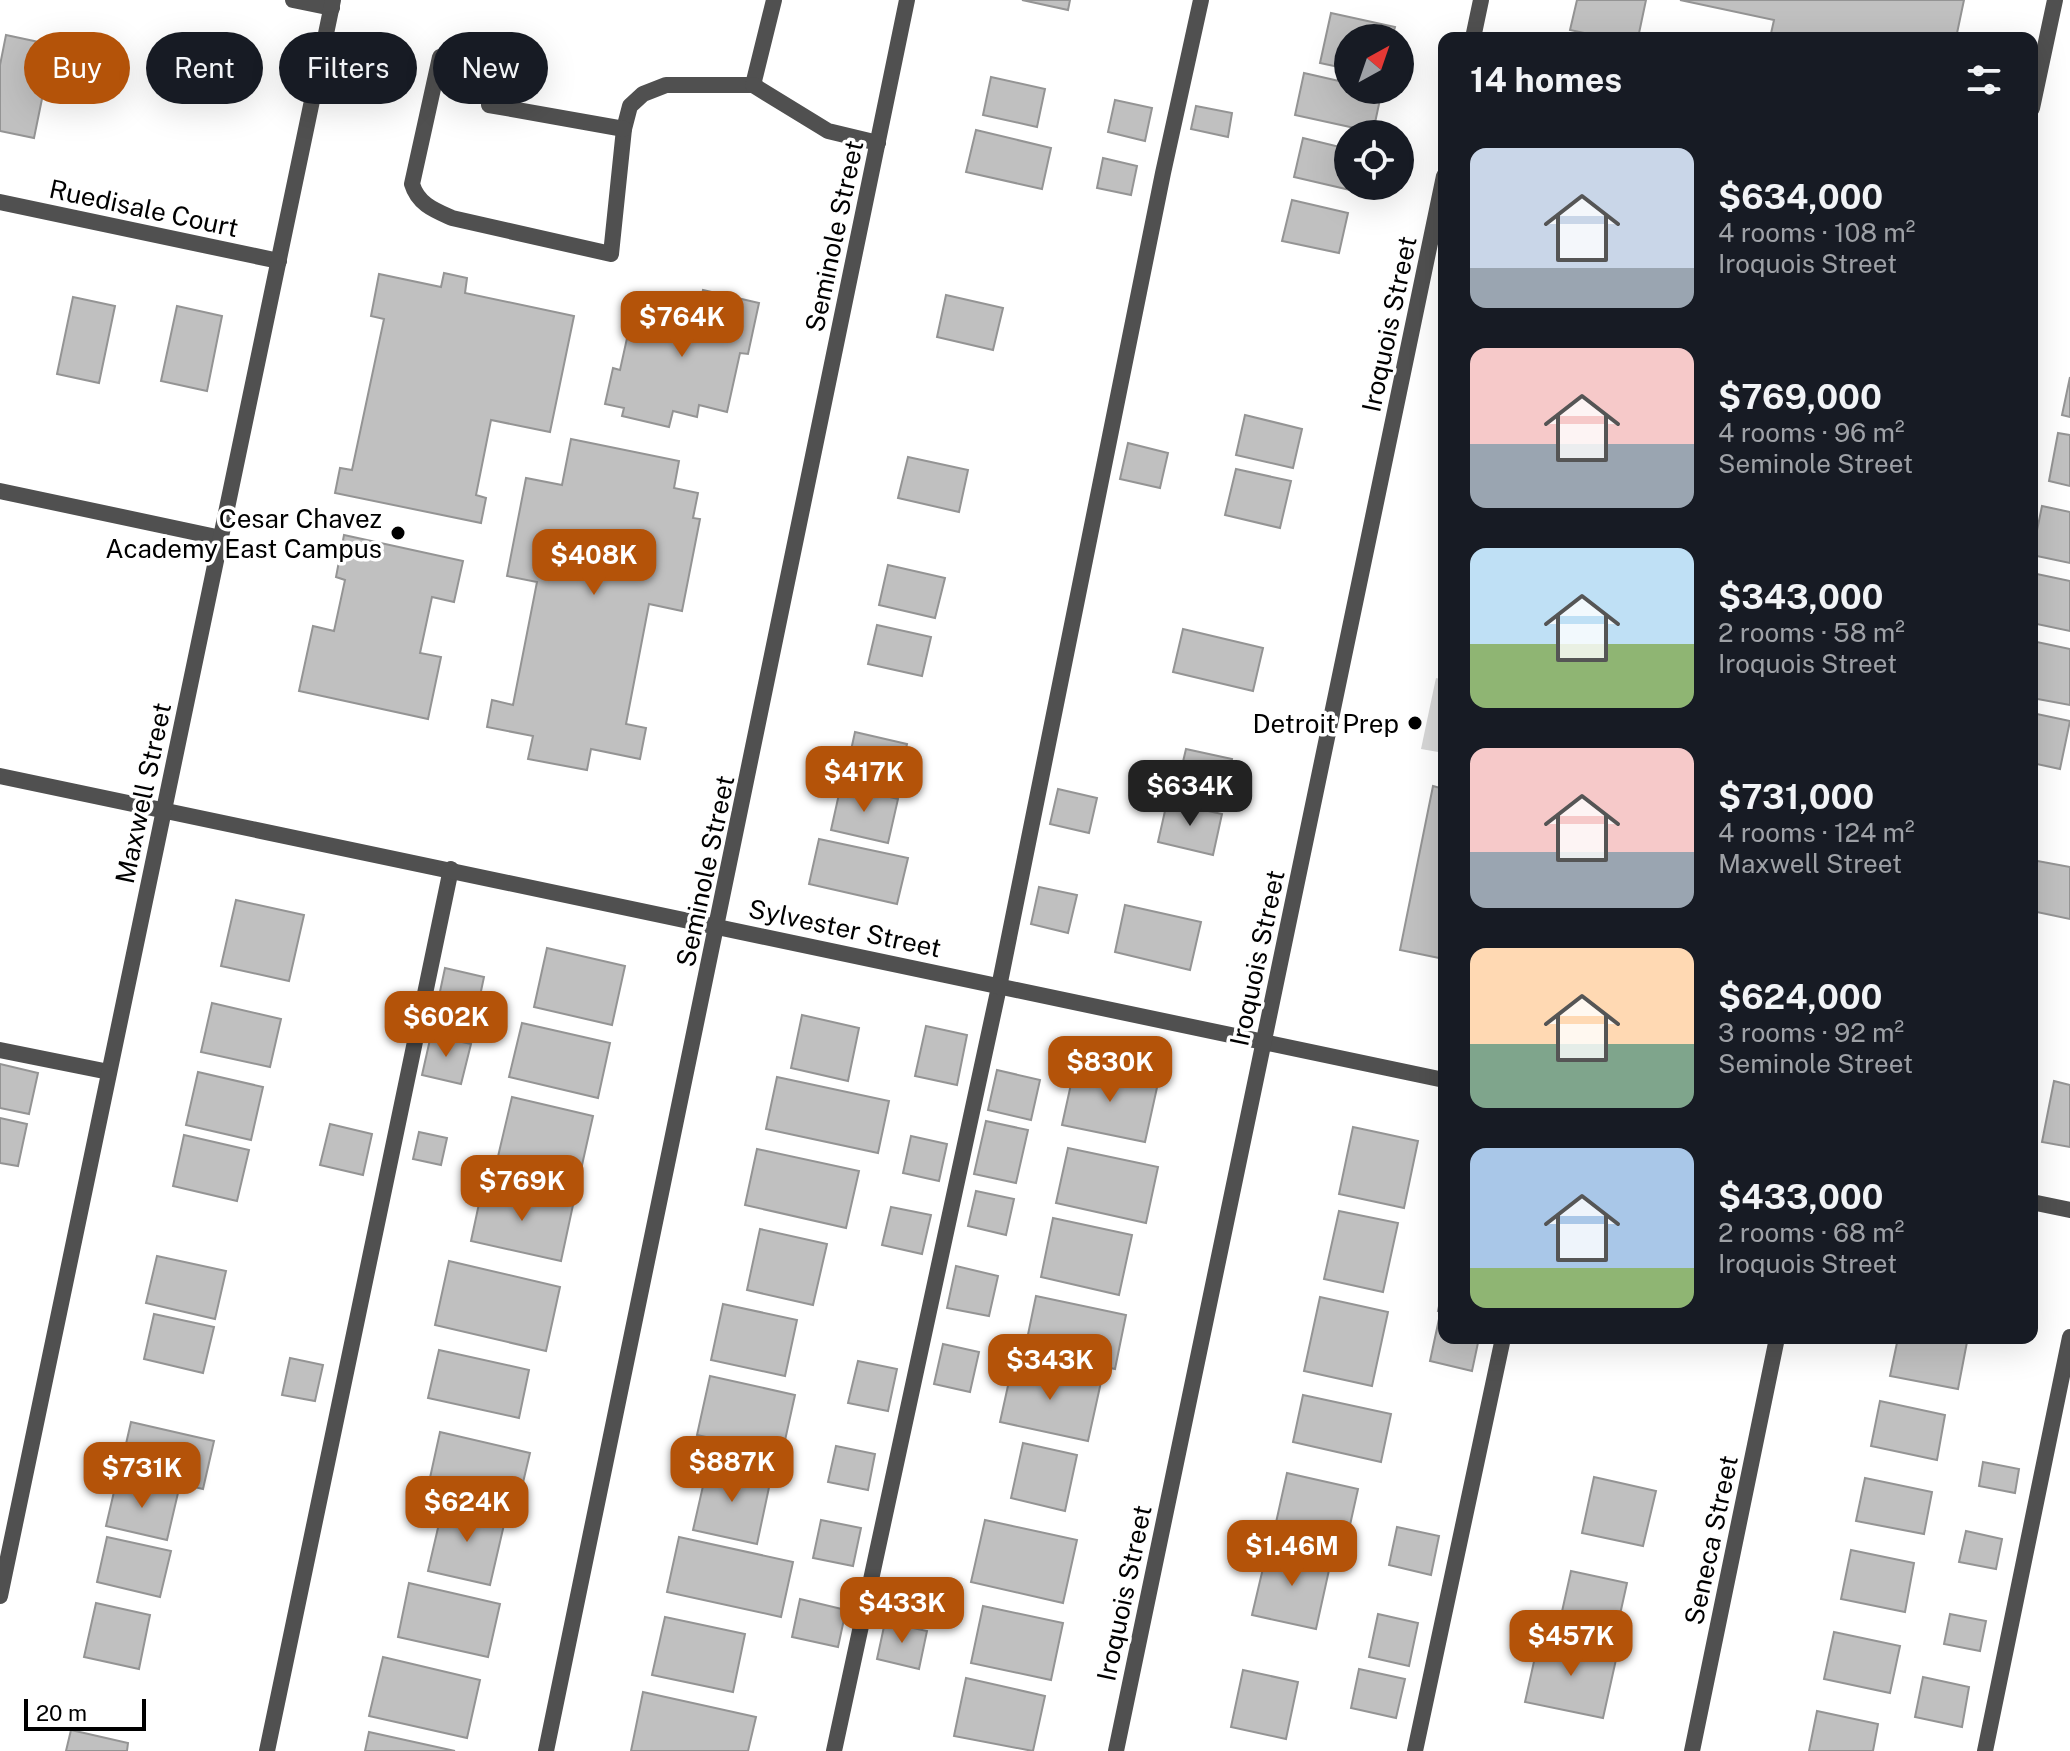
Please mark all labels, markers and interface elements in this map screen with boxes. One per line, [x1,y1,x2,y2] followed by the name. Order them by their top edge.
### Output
[1334,24,1414,104] north arrow
[1334,24,1414,200] map controls
[24,32,130,104] chip: Buy
[146,32,263,104] chip: Rent
[279,32,417,104] chip: Filters
[433,32,548,104] chip: New
[1962,58,2006,102] icon: filters
[1470,60,1622,100] text: 14 homes
[1334,120,1414,200] button: locate
[799,137,869,335] street label: Seminole Street
[47,173,241,243] street label: Ruedisale Court
[1718,177,1883,217] text: $634,000
[1534,180,1630,276] icon: home
[1718,217,1915,248] text: 4 rooms · 108 m²
[1355,233,1423,415] street label: Iroquois Street
[1718,248,1897,279] text: Iroquois Street
[626,291,738,359] pin: $764K
[639,301,725,332] text: $764K
[1718,377,1882,417] text: $769,000
[1534,380,1630,476] icon: home
[1718,417,1904,448] text: 4 rooms · 96 m²
[1718,448,1913,479] text: Seminole Street
[105,503,382,564] place label: Cesar Chavez Academy East Campus
[389,524,407,542] marker: Cesar Chavez Academy East Campus
[538,529,650,597] pin: $408K
[550,539,638,570] text: $408K
[1718,577,1884,617] text: $343,000
[1534,580,1630,676] icon: home
[1718,617,1905,648] text: 2 rooms · 58 m²
[1718,648,1897,679] text: Iroquois Street
[109,700,177,886] street label: Maxwell Street
[1252,708,1399,739] place label: Detroit Prep
[1406,714,1424,732] marker: Detroit Prep
[808,746,920,814] pin: $417K
[824,756,904,787] text: $417K
[1134,760,1246,828] pin: $634K
[1146,770,1234,801] text: $634K
[670,772,740,970] street label: Seminole Street
[1718,777,1874,817] text: $731,000
[1534,780,1630,876] icon: home
[1718,817,1915,848] text: 4 rooms · 124 m²
[1718,848,1902,879] text: Maxwell Street
[1223,867,1291,1049] street label: Iroquois Street
[746,892,944,964] street label: Sylvester Street
[1718,977,1882,1017] text: $624,000
[1534,980,1630,1076] icon: home
[390,991,502,1059] pin: $602K
[403,1001,489,1032] text: $602K
[1718,1017,1904,1048] text: 3 rooms · 92 m²
[1054,1036,1166,1104] pin: $830K
[1066,1046,1154,1077] text: $830K
[1718,1048,1913,1079] text: Seminole Street
[466,1155,578,1223] pin: $769K
[479,1165,565,1196] text: $769K
[1718,1177,1884,1217] text: $433,000
[1534,1180,1630,1276] icon: home
[1718,1217,1904,1248] text: 2 rooms · 68 m²
[1718,1248,1897,1279] text: Iroquois Street
[994,1334,1106,1402] pin: $343K
[1006,1344,1094,1375] text: $343K
[676,1436,788,1504] pin: $887K
[86,1442,198,1510] pin: $731K
[689,1446,776,1477] text: $887K
[102,1452,182,1483] text: $731K
[1678,1452,1744,1628] street label: Seneca Street
[411,1476,523,1544] pin: $624K
[423,1486,511,1517] text: $624K
[1090,1502,1158,1684] street label: Iroquois Street
[1227,1520,1357,1588] pin: $1.46M
[1245,1530,1339,1561] text: $1.46M
[846,1577,958,1645] pin: $433K
[858,1587,946,1618] text: $433K
[1515,1610,1627,1678] pin: $457K
[1528,1620,1614,1651] text: $457K
[24,1695,146,1731] scale bar
[36,1700,87,1726] text: 20 m

